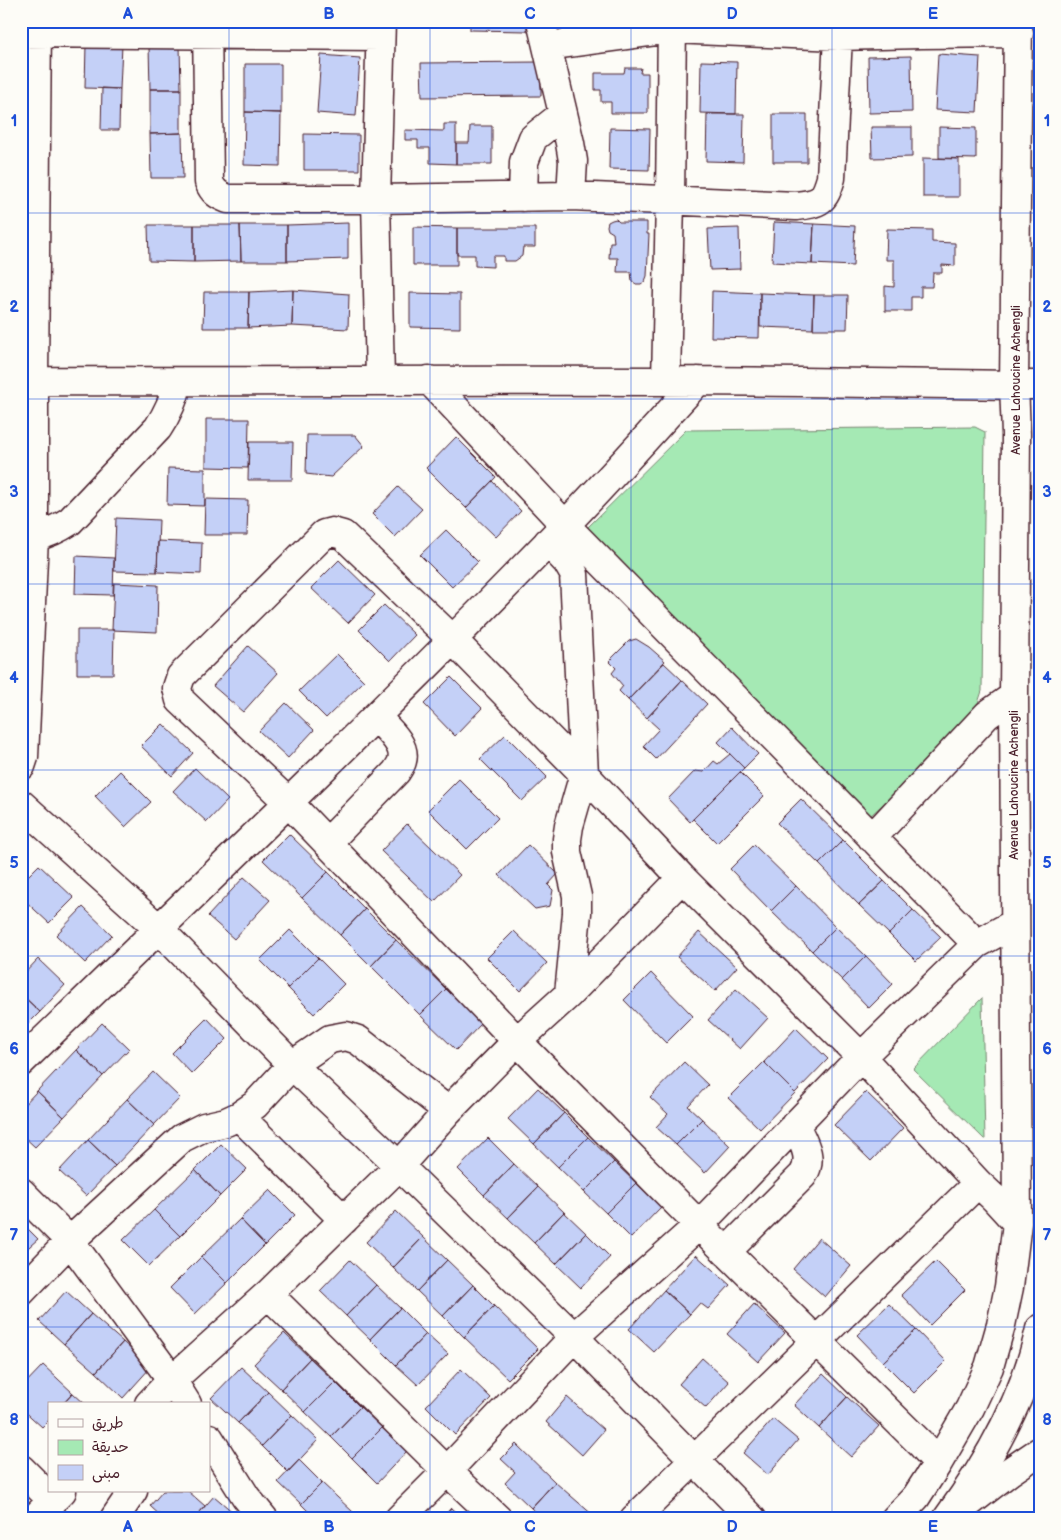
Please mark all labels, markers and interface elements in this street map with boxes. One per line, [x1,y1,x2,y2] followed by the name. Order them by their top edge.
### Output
[122,5,133,24] text: A
[323,5,335,24] text: B
[524,5,536,24] text: C
[726,5,738,24] text: D
[928,5,938,24] text: E
[11,112,17,131] text: 1
[1044,112,1050,131] text: 1
[9,298,19,317] text: 2
[1042,298,1052,317] text: 2
[1009,305,1024,455] street label: Avenue Lahoucine Achengli
[9,483,19,502] text: 3
[1042,483,1052,502] text: 3
[9,669,19,688] text: 4
[1042,669,1052,688] text: 4
[1007,710,1022,860] street label: Avenue Lahoucine Achengli
[9,854,19,873] text: 5
[1042,854,1052,873] text: 5
[9,1040,19,1059] text: 6
[1042,1040,1052,1059] text: 6
[10,1226,19,1245] text: 7
[1043,1226,1052,1245] text: 7
[48,1402,210,1492] legend
[9,1411,19,1430] text: 8
[1042,1411,1052,1430] text: 8
[92,1414,124,1433] text: طريق
[92,1438,129,1457] text: حديقة
[92,1464,120,1483] text: مبنى
[122,1518,133,1537] text: A
[323,1518,335,1537] text: B
[524,1518,536,1537] text: C
[726,1518,738,1537] text: D
[928,1518,938,1537] text: E

